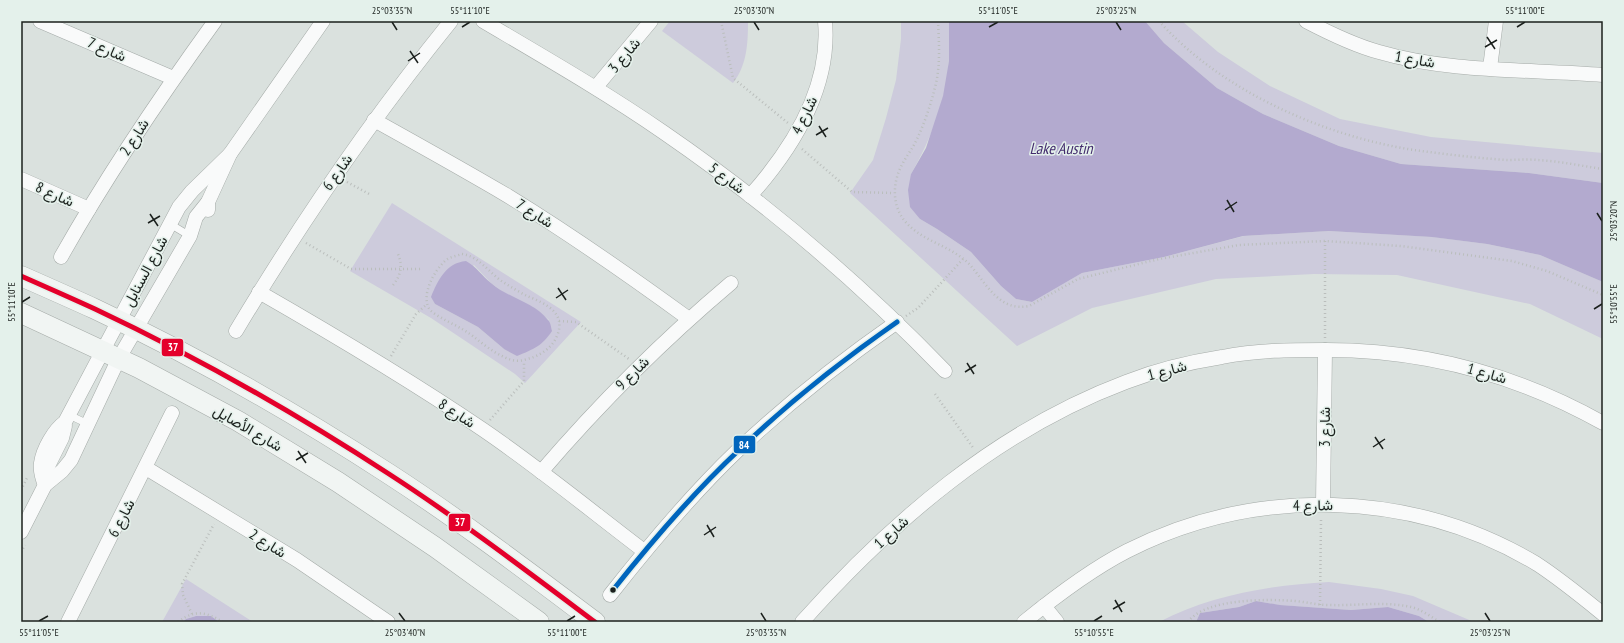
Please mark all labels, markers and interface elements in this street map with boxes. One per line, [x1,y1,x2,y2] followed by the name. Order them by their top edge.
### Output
[372,4,412,17] text: 25°03'35"N
[450,4,490,17] text: 55°11'10"E
[734,4,774,17] text: 25°03'30"N
[978,4,1018,17] text: 55°11'05"E
[1096,4,1136,17] text: 25°03'25"N
[1505,4,1545,17] text: 55°11'00"E
[84,32,129,67] street label: شارع 7
[604,33,646,78] street label: شارع 3
[1393,46,1437,74] street label: شارع 1
[787,93,823,138] street label: شارع 4
[115,115,155,160] street label: شارع 2
[1029,138,1094,158] water label: Lake Austin
[318,150,358,195] street label: شارع 6
[704,158,749,199] street label: شارع 5
[32,177,77,213] street label: شارع 8
[512,194,557,233] street label: شارع 7
[1607,201,1620,241] text: 25°03'20"N
[118,232,173,311] street label: شارع السنابل
[5,282,18,322] text: 55°11'10"E
[1607,284,1620,324] text: 55°10'55"E
[161,338,184,357] line badge: 37
[168,340,178,354] text: 37
[611,352,654,395] street label: شارع 9
[1145,356,1190,386] street label: شارع 1
[1465,358,1509,390] street label: شارع 1
[434,394,479,434] street label: شارع 8
[209,401,286,457] street label: شارع الأصايل
[1315,407,1336,447] street label: شارع 3
[733,435,756,454] line badge: 84
[739,438,750,452] text: 84
[1293,495,1333,517] street label: شارع 4
[103,496,140,541] street label: شارع 6
[870,511,914,554] street label: شارع 1
[448,513,471,532] line badge: 37
[455,515,465,529] text: 37
[245,524,290,563] street label: شارع 2
[608,585,618,595] unlabelled marker
[19,626,59,639] text: 55°11'05"E
[385,626,425,639] text: 25°03'40"N
[547,626,587,639] text: 55°11'00"E
[746,626,786,639] text: 25°03'35"N
[1074,626,1114,639] text: 55°10'55"E
[1470,626,1510,639] text: 25°03'25"N

